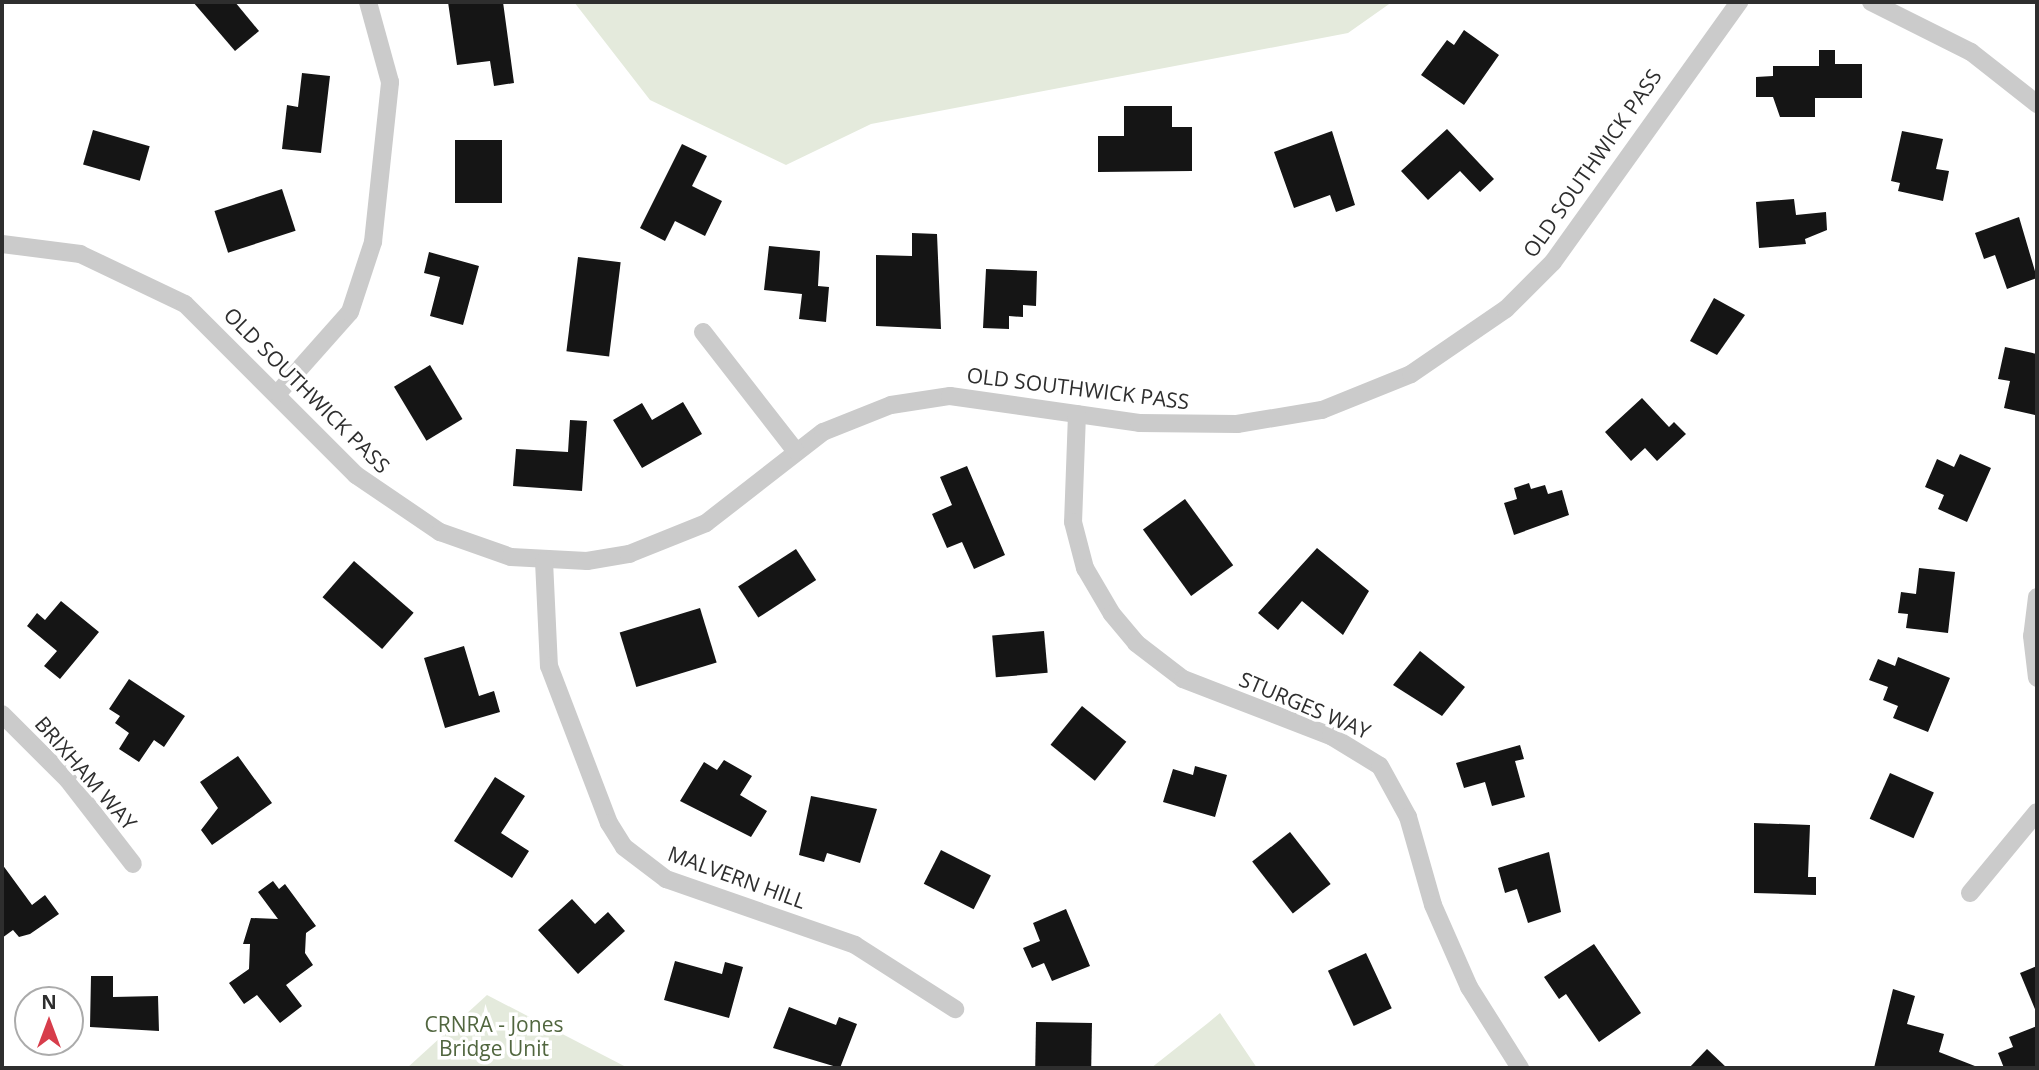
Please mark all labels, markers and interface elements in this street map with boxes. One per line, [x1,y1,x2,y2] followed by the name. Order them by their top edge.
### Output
[1517,64,1667,262] street label: OLD SOUTHWICK PASS
[219,302,395,478] street label: OLD SOUTHWICK PASS
[965,362,1191,414] street label: OLD SOUTHWICK PASS
[1236,666,1374,744] street label: STURGES WAY
[30,711,142,835] street label: BRIXHAM WAY
[665,840,809,914] street label: MALVERN HILL
[14,986,84,1056] north arrow
[41,989,57,1015] text: N
[425,1011,563,1061] park label: CRNRA - Jones Bridge Unit

